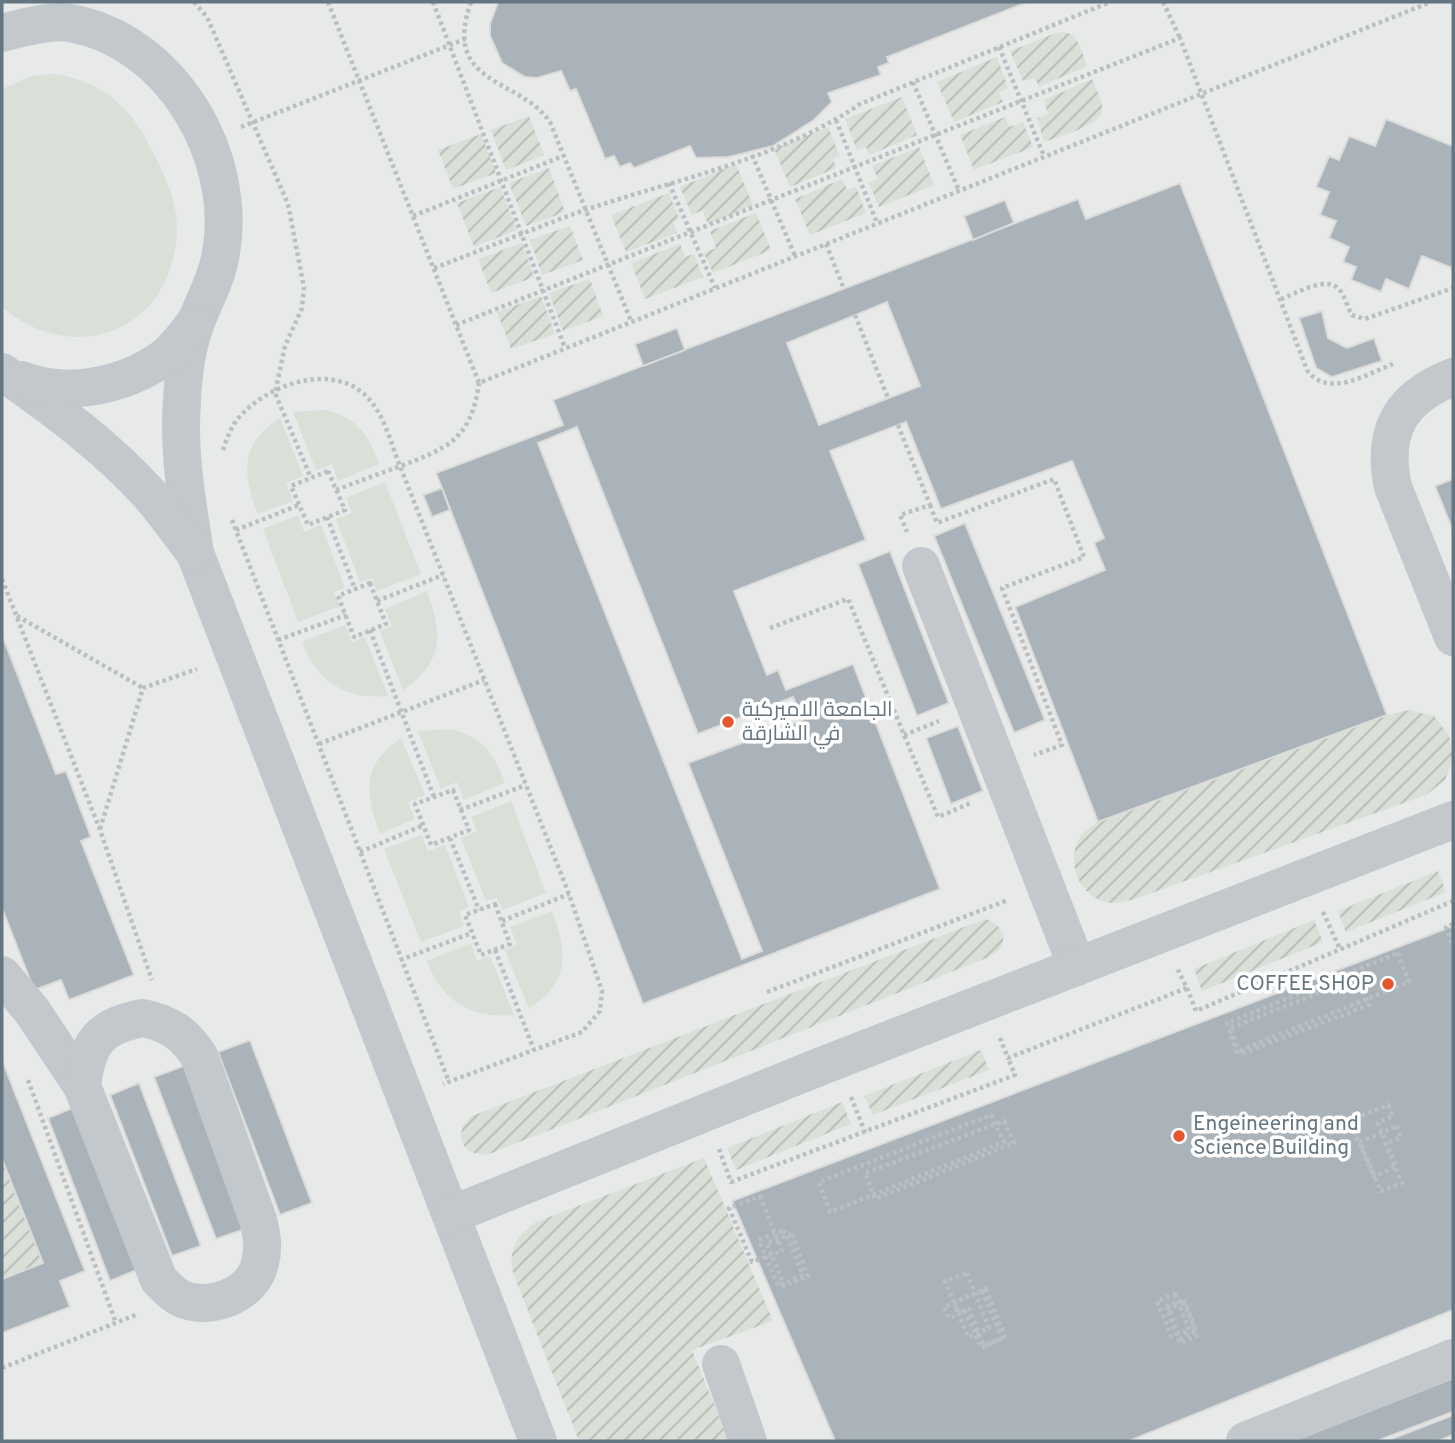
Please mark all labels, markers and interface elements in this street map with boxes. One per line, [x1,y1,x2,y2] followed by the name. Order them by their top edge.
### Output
[742,697,893,749] place label: الجامعة الاميركية في الشارقة
[720,714,736,730] marker: الجامعة الاميركية في الشارقة
[1236,971,1374,998] place label: COFFEE SHOP
[1380,976,1396,992] marker: COFFEE SHOP
[1193,1111,1359,1162] place label: Engeineering and Science Building
[1171,1128,1187,1144] marker: Engeineering and Science Building

